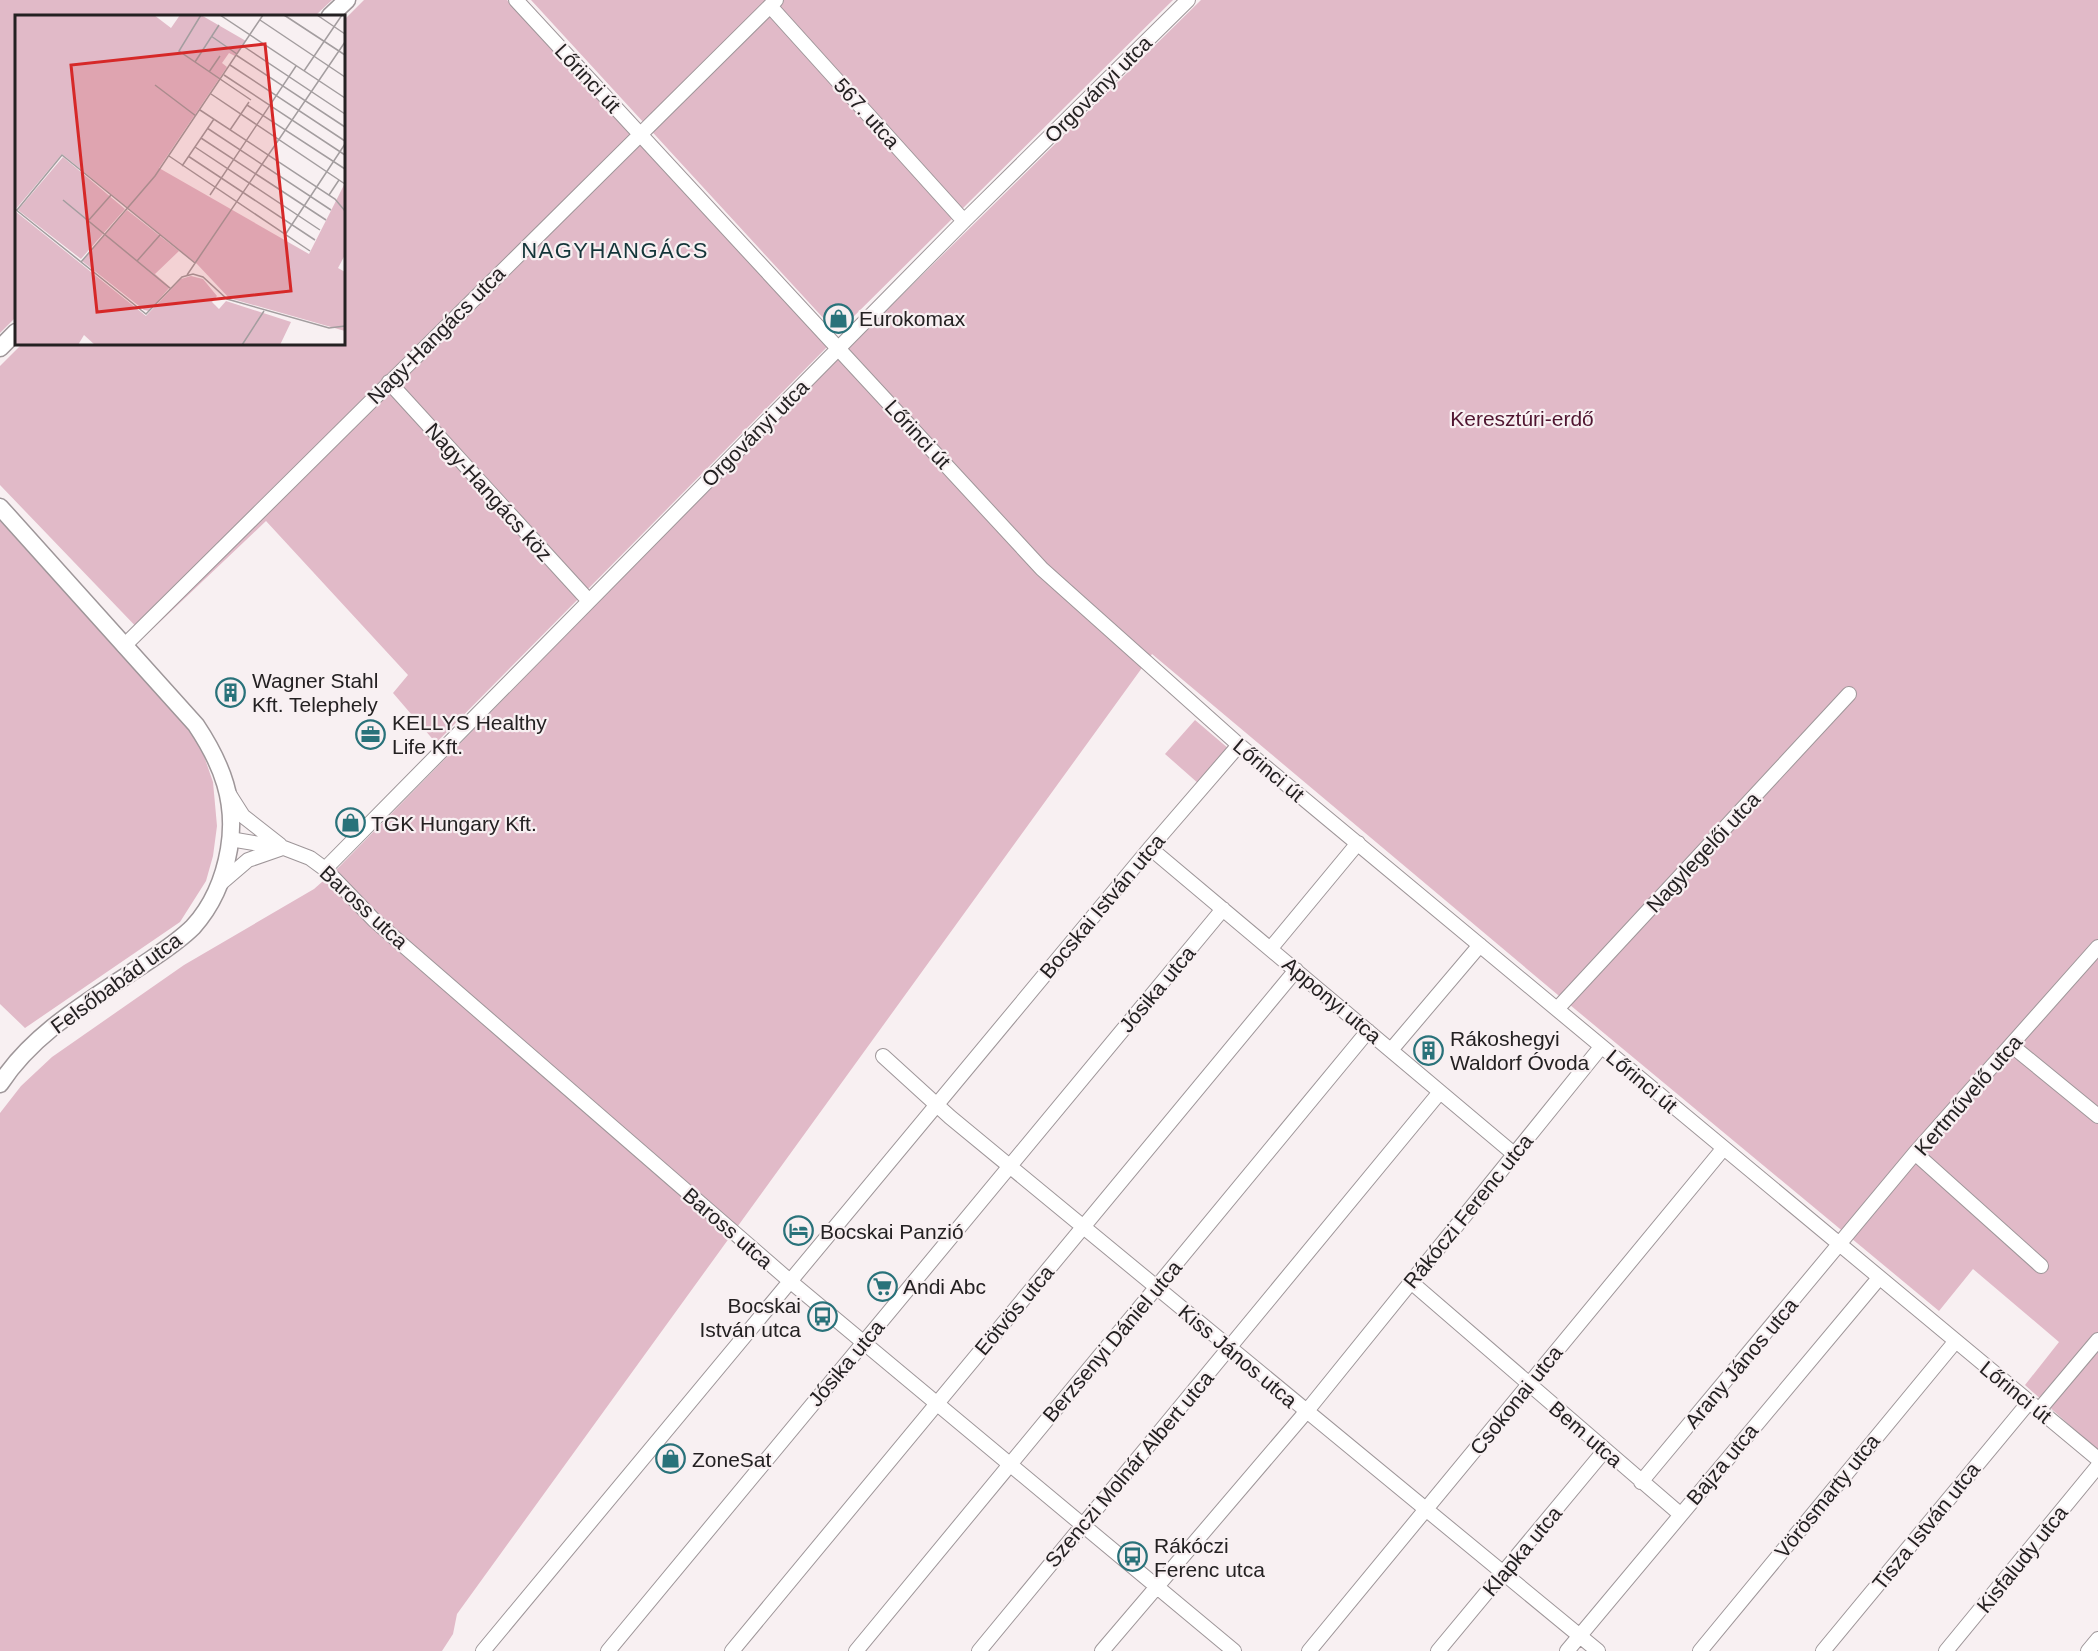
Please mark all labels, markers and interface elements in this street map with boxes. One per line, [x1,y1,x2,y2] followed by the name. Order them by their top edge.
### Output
[15,15,345,345] inset map
[1040,31,1156,147] street label: Orgoványi utca
[551,39,626,117] street label: Lőrinci út
[830,73,905,153] street label: 567. utca
[521,238,709,263] district label: NAGYHANGÁCS
[363,261,510,408] street label: Nagy-Hangács utca
[822,302,854,334] shop icon: Eurokomax
[859,307,966,330] place label: Eurokomax
[697,375,813,491] street label: Orgoványi utca
[881,395,956,473] street label: Lőrinci út
[1450,407,1594,430] park label: Keresztúri-erdő
[421,418,557,566] street label: Nagy-Hangács köz
[252,669,378,716] place label: Wagner Stahl Kft. Telephely
[215,676,247,708] building icon: Wagner Stahl Kft. Telephely
[392,711,547,758] place label: KELLYS Healthy Life Kft.
[355,718,387,750] office icon: KELLYS Healthy Life Kft.
[1229,734,1309,806] street label: Lőrinci út
[1642,787,1765,917] street label: Nagylegelői utca
[334,807,366,839] shop icon: TGK Hungary Kft.
[371,812,537,835] place label: TGK Hungary Kft.
[1035,829,1169,983] street label: Bocskai István utca
[316,861,413,953] street label: Baross utca
[46,928,186,1038] street label: Felsőbabád utca
[1114,941,1200,1037] street label: Jósika utca
[1278,952,1386,1048] street label: Apponyi utca
[1450,1027,1590,1074] place label: Rákoshegyi Waldorf Óvoda
[1910,1030,2027,1160] street label: Kertművelő utca
[1413,1034,1445,1066] building icon: Rákoshegyi Waldorf Óvoda
[1602,1045,1682,1117] street label: Lőrinci út
[1399,1129,1537,1293] street label: Rákóczi Ferenc utca
[679,1183,778,1273] street label: Baross utca
[783,1215,815,1247] hotel icon: Bocskai Panzió
[820,1220,964,1243] place label: Bocskai Panzió
[1038,1256,1186,1426] street label: Berzsenyi Dániel utca
[970,1260,1058,1359] street label: Eötvös utca
[866,1270,898,1302] supermarket icon: Andi Abc
[903,1275,986,1298] place label: Andi Abc
[1680,1293,1802,1433] street label: Arany János utca
[699,1294,801,1341] place label: Bocskai István utca
[1174,1300,1302,1412] street label: Kiss János utca
[806,1301,838,1333] bus stop icon: Bocskai István utca
[803,1315,889,1411] street label: Jósika utca
[1465,1341,1567,1459] street label: Csokonai utca
[1976,1356,2056,1428] street label: Lőrinci út
[1040,1366,1218,1572] street label: Szenczi Molnár Albert utca
[1545,1396,1627,1472] street label: Bem utca
[1682,1419,1763,1509] street label: Bajza utca
[1770,1429,1884,1563] street label: Vörösmarty utca
[655,1443,687,1475] shop icon: ZoneSat
[692,1448,772,1471] place label: ZoneSat
[1868,1458,1984,1594] street label: Tisza István utca
[1478,1501,1566,1600] street label: Klapka utca
[1972,1501,2072,1617] street label: Kisfaludy utca
[1154,1534,1265,1581] place label: Rákóczi Ferenc utca
[1117,1541,1149,1573] bus stop icon: Rákóczi Ferenc utca

